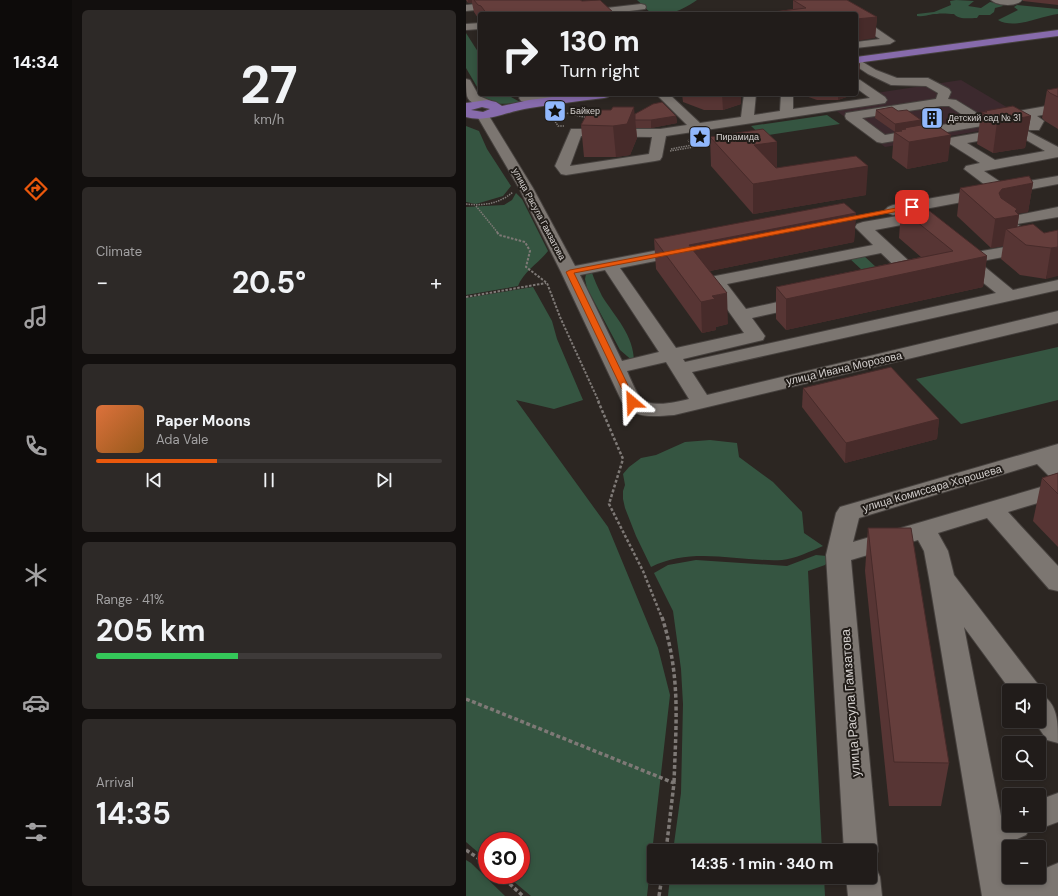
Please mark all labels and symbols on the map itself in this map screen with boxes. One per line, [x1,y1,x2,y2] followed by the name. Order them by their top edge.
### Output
[542,98,568,124] place icon: Байкер
[570,105,600,117] place label: Байкер
[919,105,945,131] building icon: Детский сад № 31
[948,112,1021,124] place label: Детский сад № 31
[687,124,713,150] place icon: Пирамида
[716,131,759,143] place label: Пирамида
[510,166,568,262] street label: улица Расула Гамзатова
[895,190,929,224] pin
[785,348,904,388] street label: улица Ивана Морозова
[611,381,653,423] position arrow
[861,461,1004,515] street label: улица Комиссара Хорошева
[837,628,864,777] street label: улица Расула Гамзатова
[478,832,530,884] speed limit sign: 30

